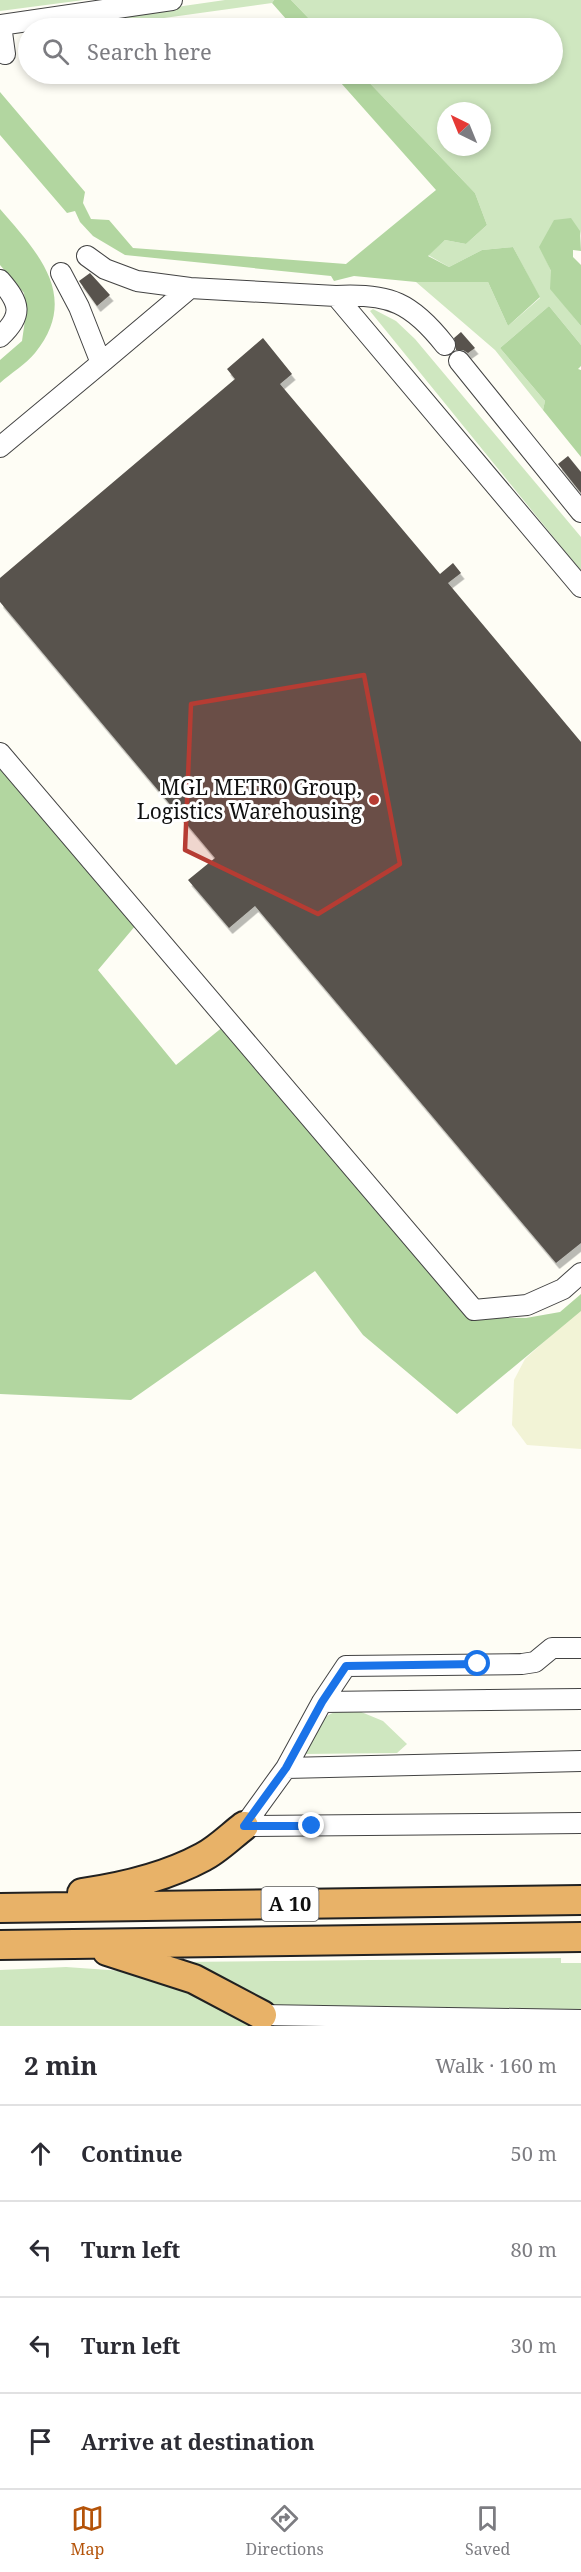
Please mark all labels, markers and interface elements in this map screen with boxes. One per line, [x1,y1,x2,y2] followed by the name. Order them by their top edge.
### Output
[18,18,563,84] search box
[39,35,72,68] icon: search
[87,36,212,66] text: Search here
[437,102,491,156] north arrow
[137,773,363,825] place label: MGL METRO Group, Logistics Warehousing
[367,793,381,807] marker: MGL METRO Group, Logistics Warehousing
[464,1650,490,1676] route start
[298,1812,324,1838] route end
[262,1887,318,1921] road number: A 10
[24,2047,98,2083] text: 2 min
[435,2052,557,2079] text: Walk · 160 m
[24,2137,57,2170] icon: ahead
[81,2138,183,2168] text: Continue
[511,2140,557,2167] text: 50 m
[24,2233,57,2266] icon: left
[81,2234,180,2264] text: Turn left
[511,2236,557,2263] text: 80 m
[24,2329,57,2362] icon: left
[81,2330,180,2360] text: Turn left
[511,2332,557,2359] text: 30 m
[24,2425,57,2458] icon: arrive
[81,2426,315,2456] text: Arrive at destination
[71,2502,104,2560] tab: Map
[246,2502,324,2560] tab: Directions
[465,2502,510,2560] tab: Saved

